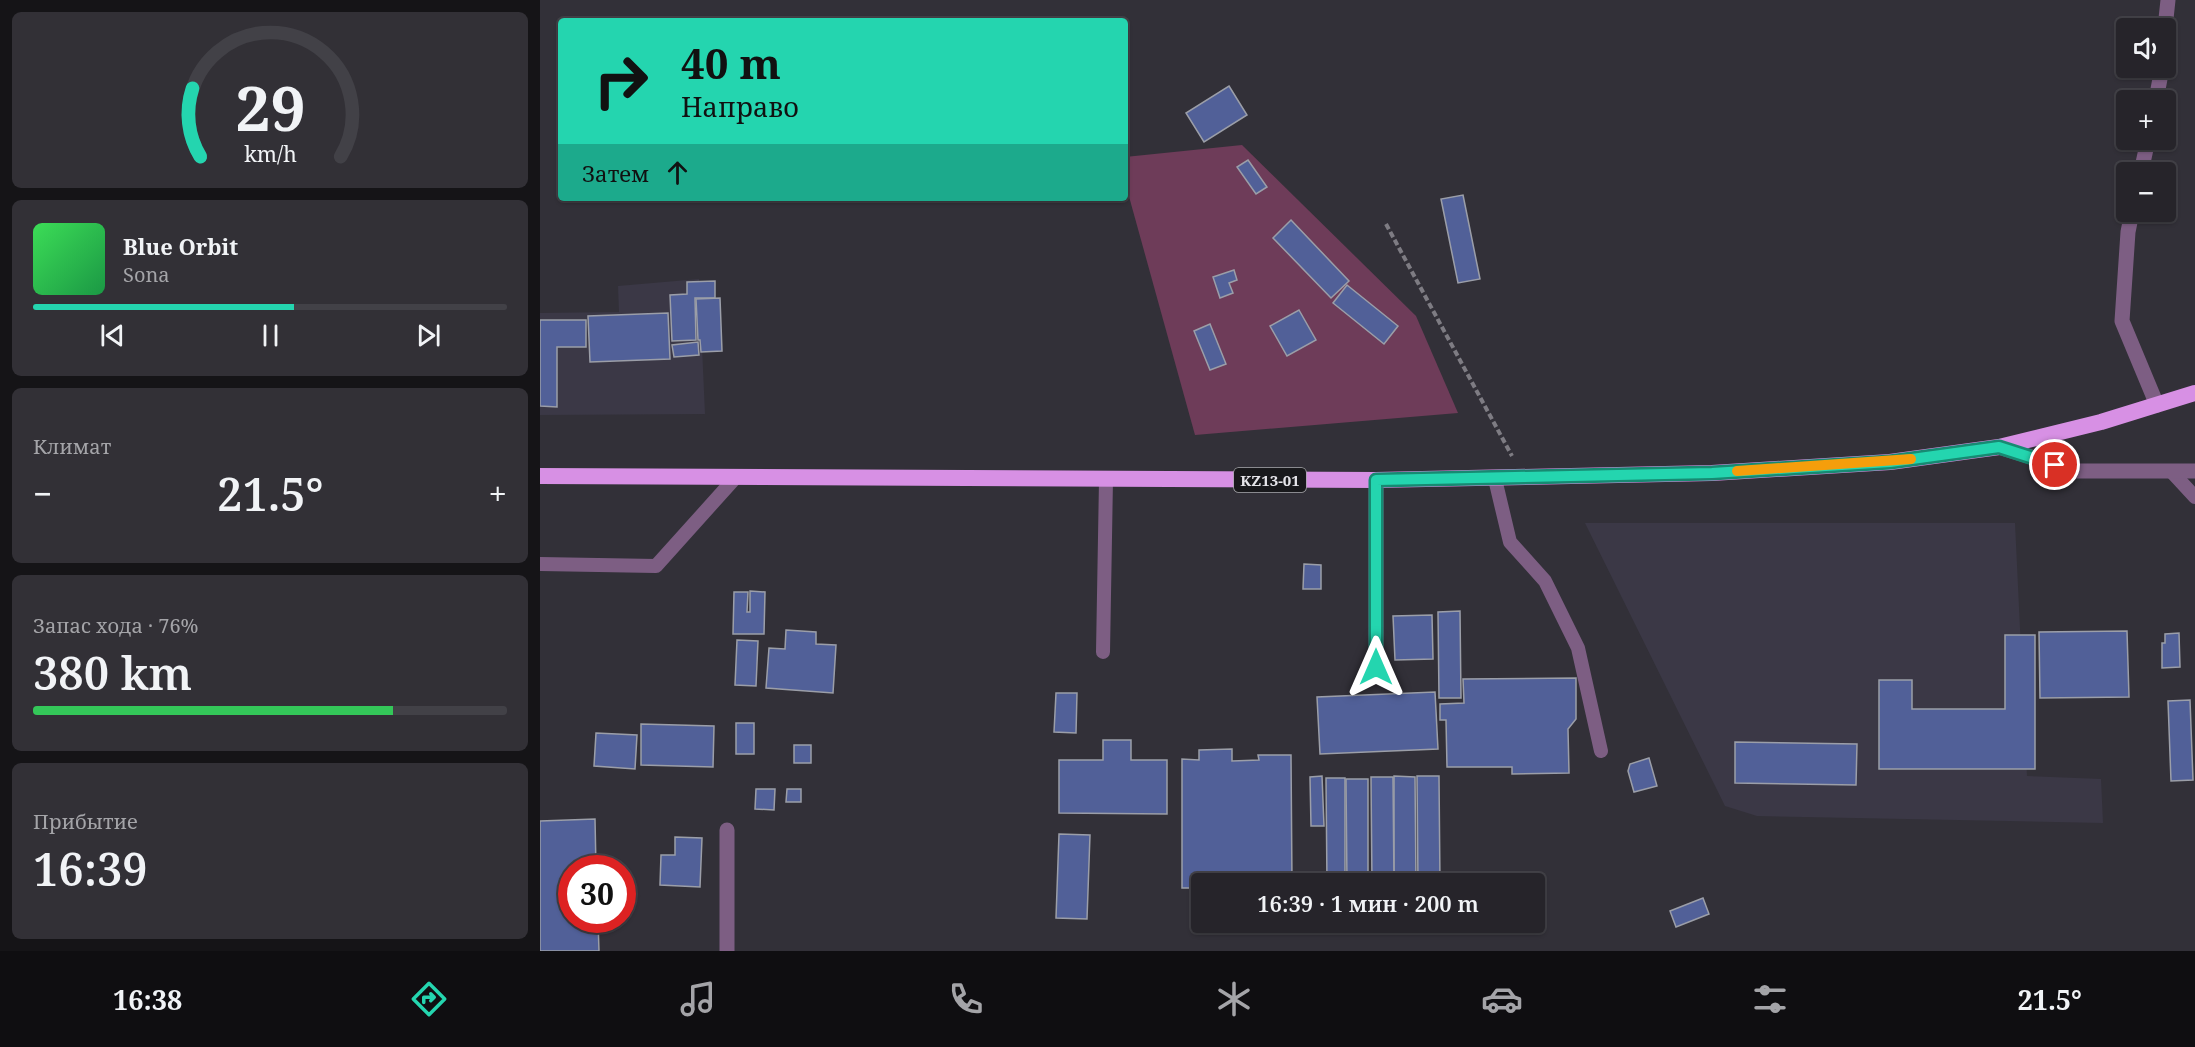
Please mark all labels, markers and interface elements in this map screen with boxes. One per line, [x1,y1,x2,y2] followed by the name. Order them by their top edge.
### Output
[2116,18,2176,222] map controls
[2116,18,2176,78] button: sound
[681,34,781,91] text: 40 m
[582,42,660,120] icon: right
[235,64,305,149] text: 29
[681,88,799,125] text: Направо
[2116,90,2176,150] button: +
[244,139,297,168] text: km/h
[661,156,694,189] icon: ahead
[582,158,649,188] text: Затем
[2116,162,2176,222] button: −
[123,231,238,261] text: Blue Orbit
[123,261,170,288] text: Sona
[96,319,129,352] icon: previous
[254,319,287,352] icon: pause
[412,319,445,352] icon: next
[33,433,111,460] text: Климат
[2029,439,2080,490] pin
[2038,448,2071,481] icon: arrive
[217,463,324,524] text: 21.5°
[1234,468,1306,492] road number: KZ13-01
[33,471,52,516] text: −
[489,471,507,516] text: +
[33,612,198,639] text: Запас хода · 76%
[1344,635,1408,699] position arrow
[33,642,192,703] text: 380 km
[33,808,138,835] text: Прибытие
[33,838,148,899] text: 16:39
[558,855,636,933] speed limit sign: 30
[1257,888,1479,918] text: 16:39 · 1 мин · 200 m
[408,978,450,1020] icon: directions
[677,978,719,1020] icon: music
[945,978,987,1020] icon: phone
[1213,978,1255,1020] icon: climate
[1481,978,1523,1020] icon: car
[1749,978,1791,1020] icon: filters
[113,981,182,1018] text: 16:38
[2017,981,2082,1018] text: 21.5°

